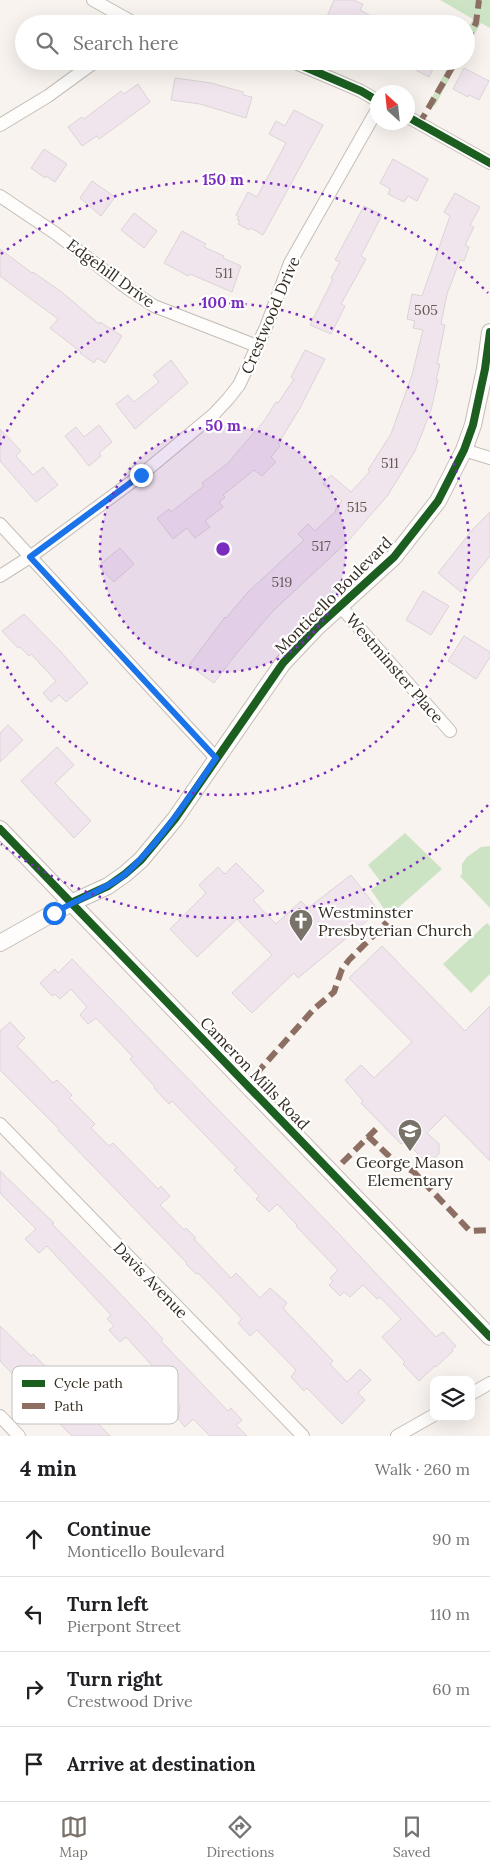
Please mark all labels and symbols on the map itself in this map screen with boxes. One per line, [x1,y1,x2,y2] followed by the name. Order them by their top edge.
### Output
[370,85,415,130] north arrow
[202,170,244,189] text: 150 m
[63,234,159,312] street label: Edgehill Drive
[236,253,304,377] street label: Crestwood Drive
[215,264,233,282] house number: 511
[202,293,245,312] text: 100 m
[414,301,438,319] house number: 505
[205,416,241,435] text: 50 m
[381,454,399,472] house number: 511
[130,464,153,487] route end
[347,498,367,516] house number: 515
[270,532,396,658] street label: Monticello Boulevard
[311,537,331,555] house number: 517
[214,540,232,558] centre of rings
[272,573,292,591] house number: 519
[342,609,448,727] street label: Westminster Place
[43,902,66,925] route start
[318,902,472,940] place label: Westminster Presbyterian Church
[288,908,314,942] church icon: Westminster Presbyterian Church
[196,1012,314,1134] street label: Cameron Mills Road
[397,1118,423,1152] school or university icon: George Mason Elementary
[356,1152,464,1190] place label: George Mason Elementary
[110,1238,193,1323] street label: Davis Avenue
[12,1366,178,1424] legend
[54,1374,123,1392] text: Cycle path
[54,1397,83,1415] text: Path

